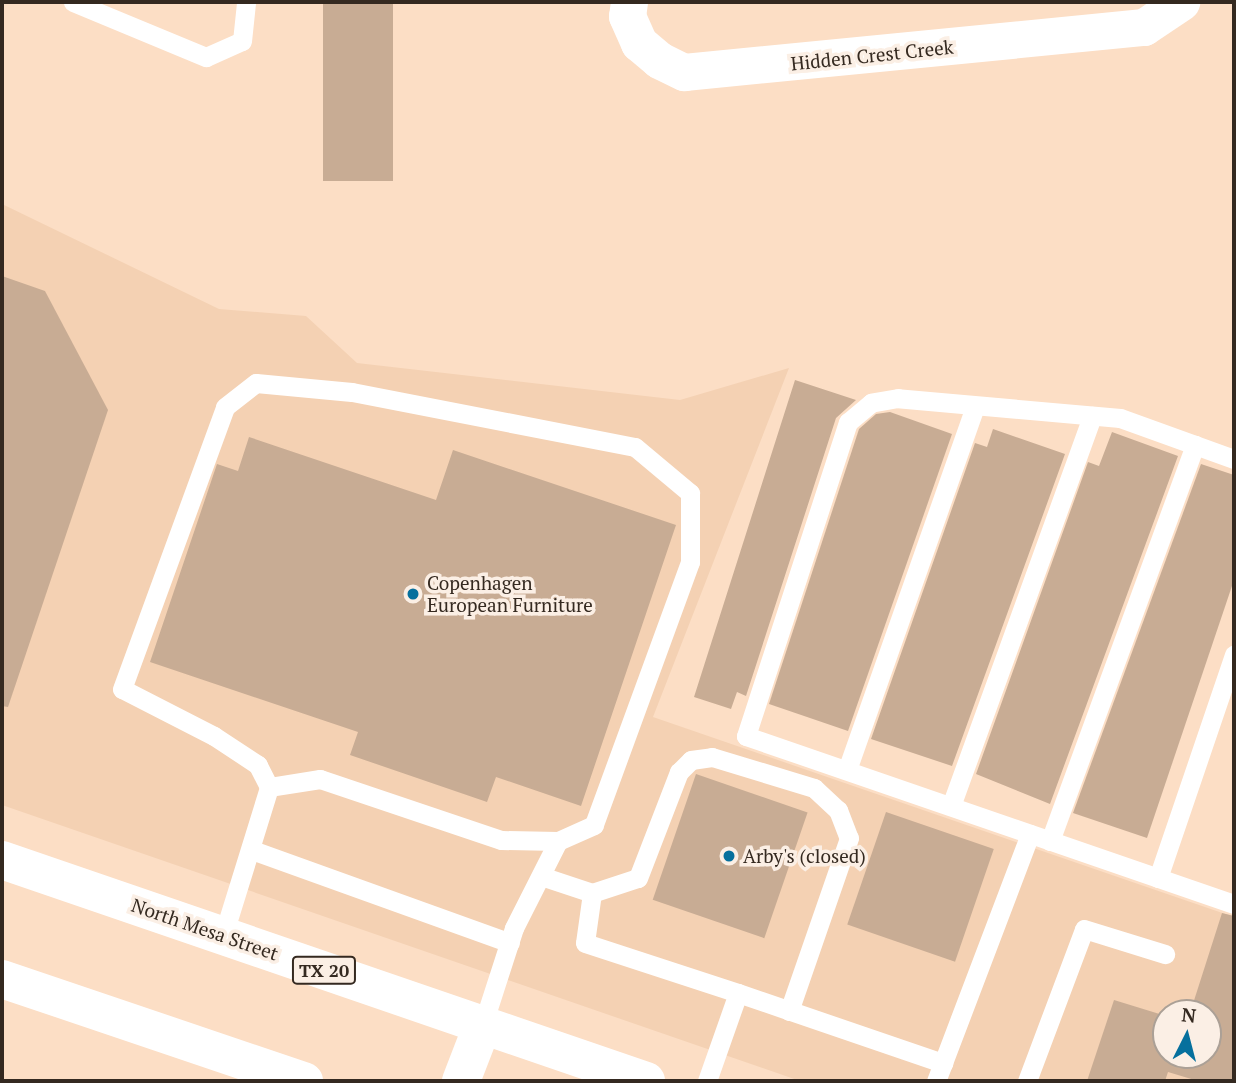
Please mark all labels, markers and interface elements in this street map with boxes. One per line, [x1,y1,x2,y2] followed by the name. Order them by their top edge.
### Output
[789,35,955,75] street label: Hidden Crest Creek
[427,572,593,616] place label: Copenhagen European Furniture
[405,586,421,602] marker: Copenhagen European Furniture
[743,845,866,867] place label: Arby's (closed)
[721,848,737,864] marker: Arby's (closed)
[129,893,281,965] street label: North Mesa Street
[291,956,357,985] road number: TX 20
[1152,999,1222,1069] north arrow
[1181,1001,1198,1028] text: N

